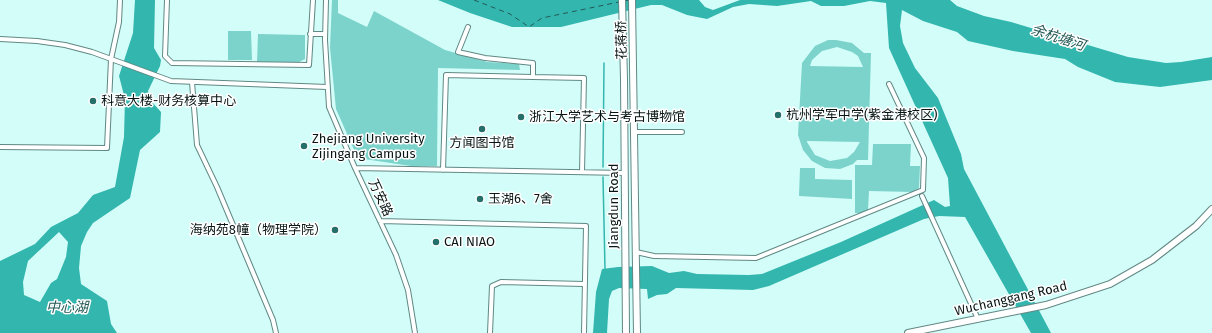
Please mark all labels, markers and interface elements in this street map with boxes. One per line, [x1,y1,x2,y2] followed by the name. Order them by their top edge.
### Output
[614,20,630,60] street label: 花蒋桥
[1029,21,1087,55] water label: 余杭塘河
[101,93,236,109] place label: 科意大楼-财务核算中心
[88,96,98,106] marker: 科意大楼-财务核算中心
[786,107,937,123] place label: 杭州学军中学(紫金港校区)
[529,109,685,125] place label: 浙江大学艺术与考古博物馆
[773,110,783,120] marker: 杭州学军中学(紫金港校区)
[516,112,526,122] marker: 浙江大学艺术与考古博物馆
[477,124,487,134] marker: 方闻图书馆
[312,131,425,162] place label: Zhejiang University Zijingang Campus
[450,135,514,151] place label: 方闻图书馆
[299,141,309,151] marker: Zhejiang University Zijingang Campus
[606,163,622,249] street label: Jiangdun Road
[365,177,395,219] street label: 万安路
[488,191,553,207] place label: 玉湖6、7舍
[475,194,485,204] marker: 玉湖6、7舍
[190,222,327,238] place label: 海纳苑8幢（物理学院）
[330,225,340,235] marker: 海纳苑8幢（物理学院）
[444,234,495,250] place label: CAI NIAO
[431,237,441,247] marker: CAI NIAO
[953,278,1069,320] street label: Wuchanggang Road
[46,300,88,316] water label: 中心湖

